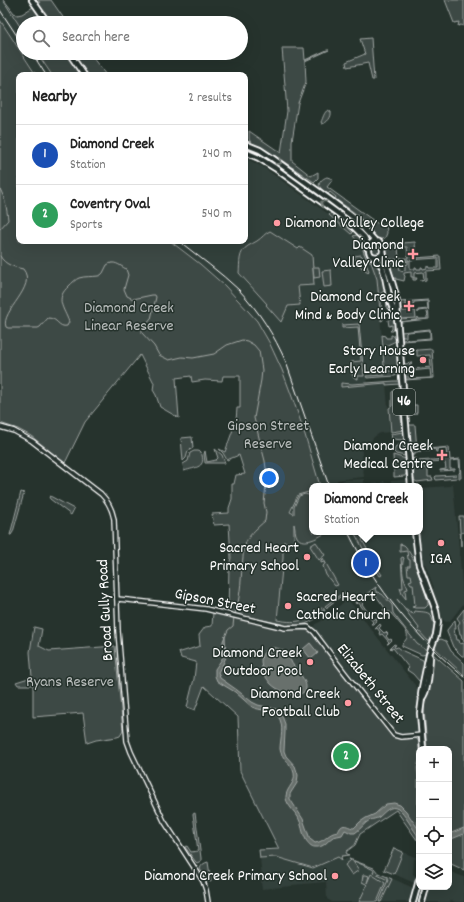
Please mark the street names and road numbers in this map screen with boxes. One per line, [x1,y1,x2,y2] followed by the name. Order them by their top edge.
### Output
[393,389,415,415] road number: 46
[92,558,120,662] street label: Broad Gully Road
[172,583,258,621] street label: Gipson Street
[330,639,410,729] street label: Elizabeth Street

